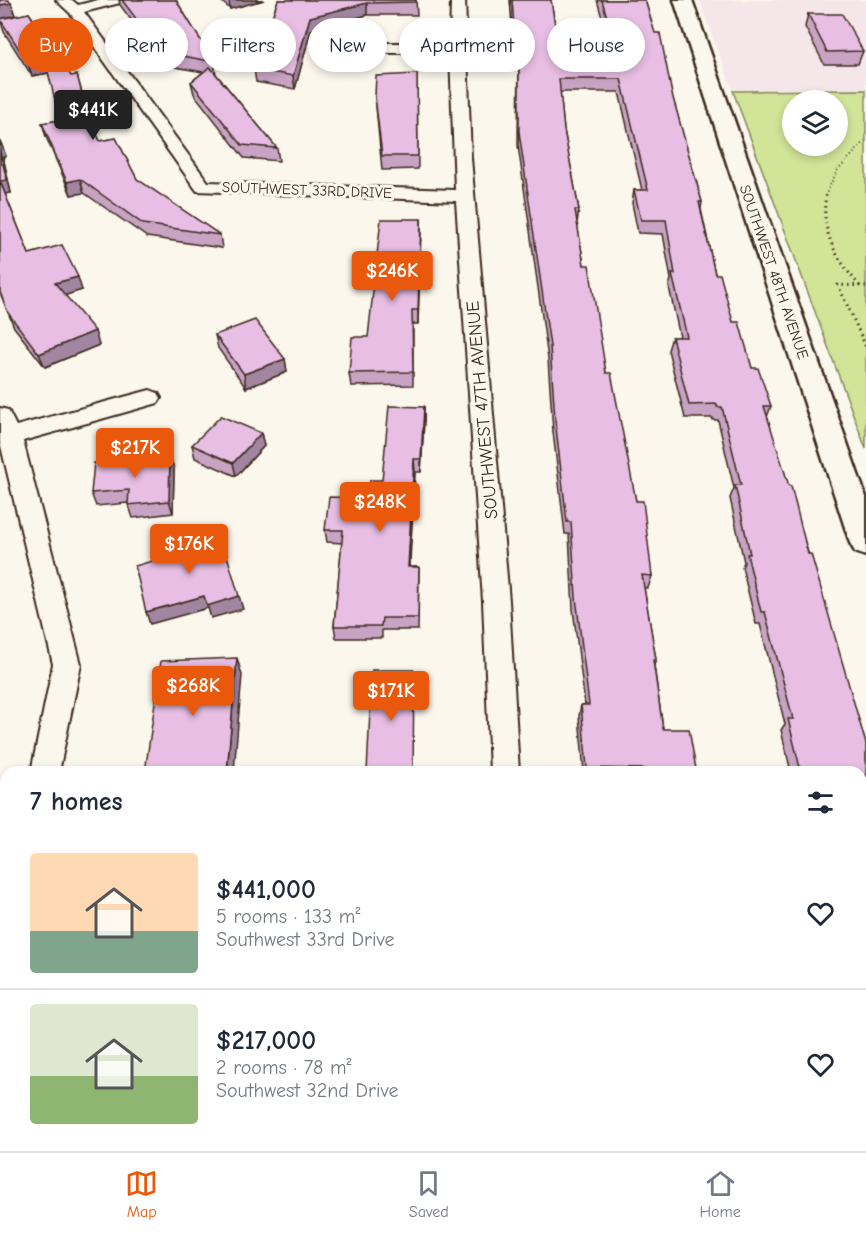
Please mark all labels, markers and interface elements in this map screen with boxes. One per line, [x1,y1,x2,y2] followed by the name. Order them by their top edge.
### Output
[18,18,93,72] chip: Buy
[105,18,188,72] chip: Rent
[200,18,296,72] chip: Filters
[308,18,387,72] chip: New
[399,18,535,72] chip: Apartment
[547,18,645,72] chip: House
[51,90,135,141] pin: $441K
[782,90,848,156] map controls
[782,90,848,156] button: layers
[68,98,118,121] text: $441K
[222,178,392,202] street label: SOUTHWEST 33RD DRIVE
[736,182,812,362] street label: SOUTHWEST 48TH AVENUE
[350,251,434,302] pin: $246K
[366,259,418,282] text: $246K
[462,300,503,520] street label: SOUTHWEST 47TH AVENUE
[93,428,177,479] pin: $217K
[110,436,160,459] text: $217K
[338,482,422,533] pin: $248K
[354,490,406,513] text: $248K
[147,524,231,575] pin: $176K
[164,532,214,555] text: $176K
[151,666,235,717] pin: $268K
[349,671,433,722] pin: $171K
[166,674,220,697] text: $268K
[367,679,415,702] text: $171K
[804,786,837,819] icon: filters
[30,787,123,817] text: 7 homes
[216,875,316,905] text: $441,000
[78,877,150,949] icon: home
[804,897,837,930] icon: heart
[216,905,360,928] text: 5 rooms · 133 m²
[216,928,395,951] text: Southwest 33rd Drive
[216,1026,316,1056] text: $217,000
[78,1028,150,1100] icon: home
[804,1048,837,1081] icon: heart
[216,1056,352,1079] text: 2 rooms · 78 m²
[216,1079,399,1102] text: Southwest 32nd Drive
[125,1167,158,1221] tab: Map
[409,1167,449,1221] tab: Saved
[699,1167,741,1221] tab: Home

